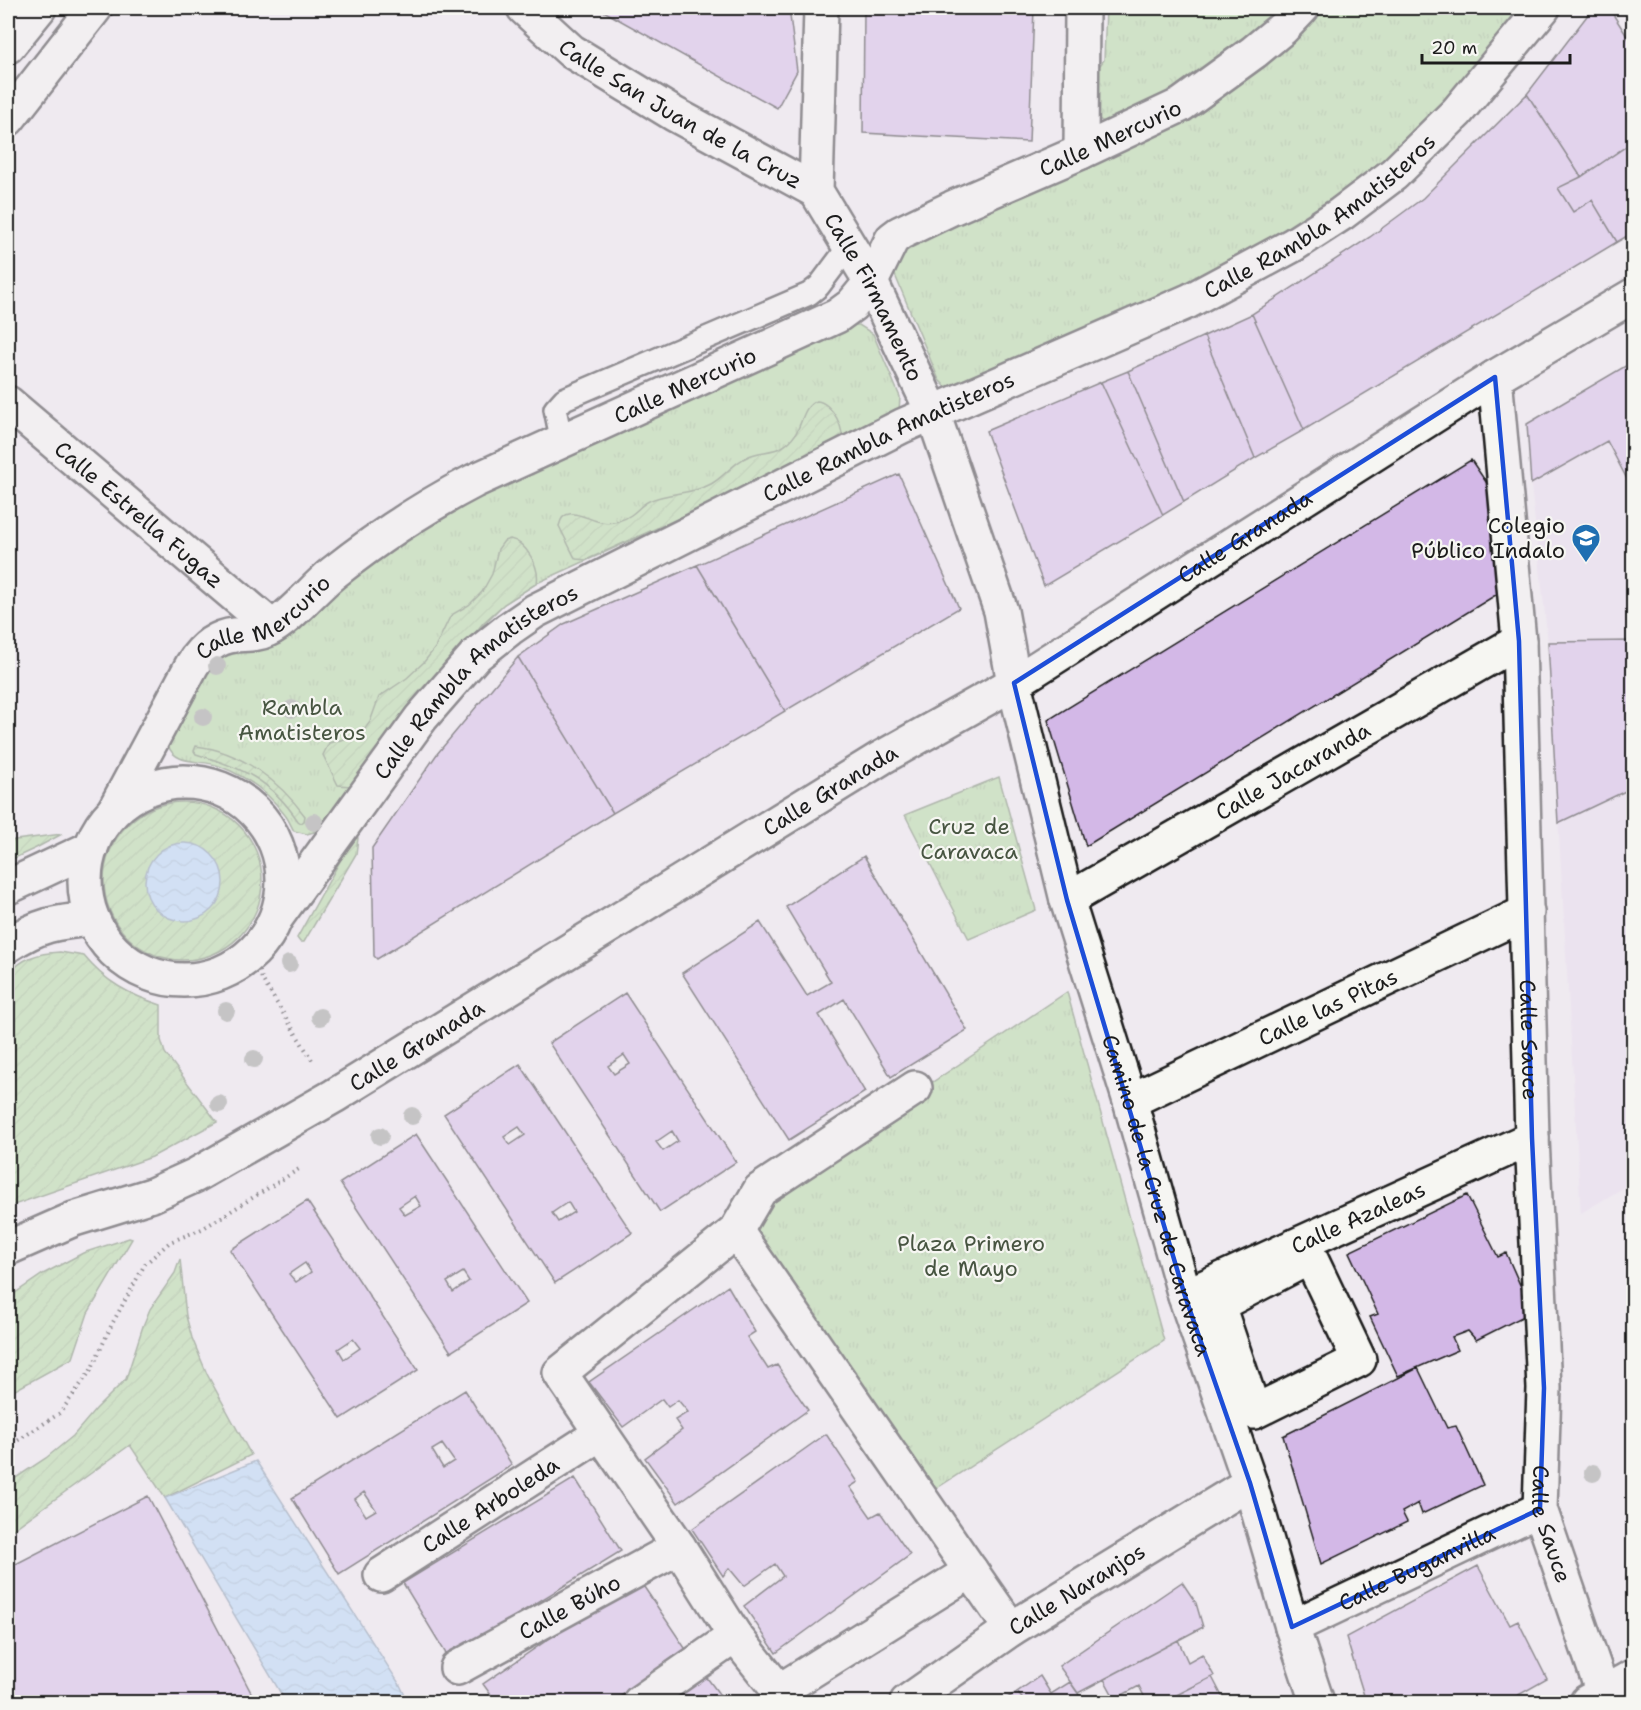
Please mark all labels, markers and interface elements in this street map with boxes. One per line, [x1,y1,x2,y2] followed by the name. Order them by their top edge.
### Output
[1422,27,1570,65] scale bar
[553,32,807,195] street label: Calle San Juan de la Cruz
[1431,36,1477,60] text: 20 m
[1034,92,1186,183] street label: Calle Mercurio
[1198,127,1442,305] street label: Calle Rambla Amatisteros
[818,207,930,386] street label: Calle Firmamento
[609,340,761,430] street label: Calle Mercurio
[757,364,1019,509] street label: Calle Rambla Amatisteros
[48,434,230,594] street label: Calle Estrella Fugaz
[1172,483,1317,590] street label: Calle Granada
[1411,511,1565,565] place label: Colegio Público Indalo
[1570,522,1602,564] school or university icon: Colegio Público Indalo
[188,568,336,665] street label: Calle Mercurio
[367,577,583,785] street label: Calle Rambla Amatisteros
[238,693,366,747] park label: Rambla Amatisteros
[1210,715,1376,827] street label: Calle Jacaranda
[757,737,903,842] street label: Calle Granada
[920,812,1018,866] park label: Cruz de Caravaca
[1253,961,1402,1052] street label: Calle las Pitas
[1513,979,1546,1101] street label: Calle Sauce
[343,992,490,1098] street label: Calle Granada
[1095,1031,1219,1360] street label: Camino de la Cruz de Caravaca
[1286,1174,1430,1260] street label: Calle Azaleas
[897,1229,1045,1283] park label: Plaza Primero de Mayo
[416,1449,565,1559] street label: Calle Arboleda
[1525,1464,1579,1586] street label: Calle Sauce
[1334,1518,1500,1617] street label: Calle Buganvilla
[1003,1536,1151,1642] street label: Calle Naranjos
[513,1567,625,1646] street label: Calle Búho

